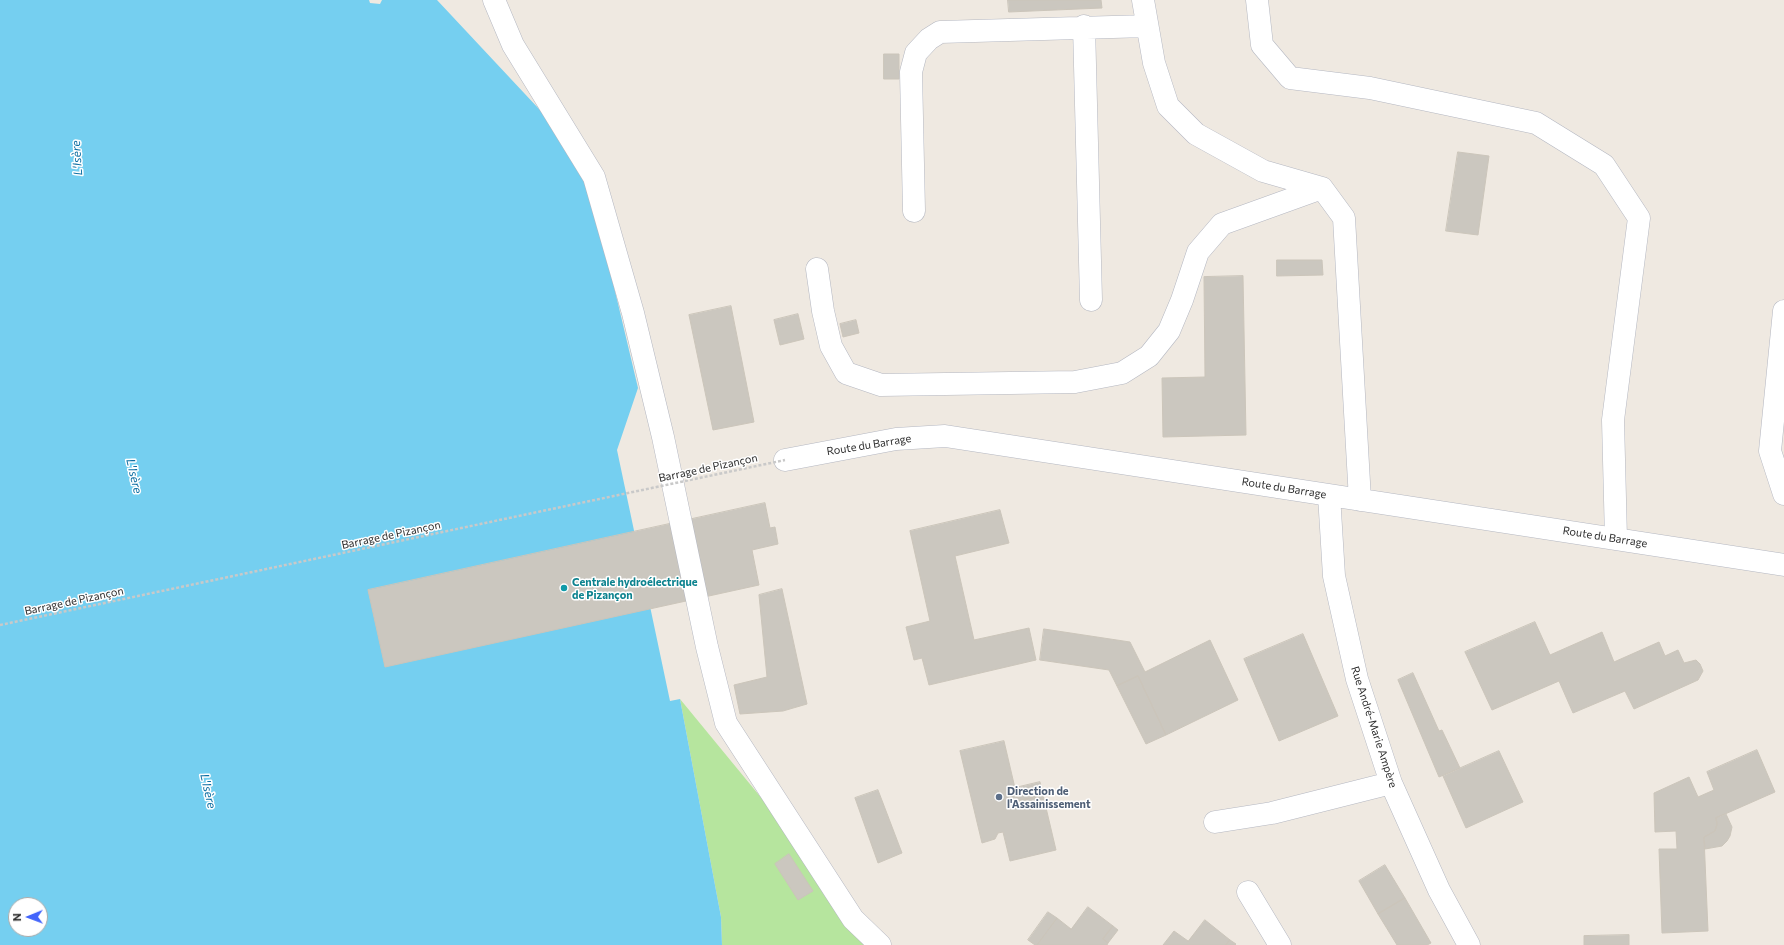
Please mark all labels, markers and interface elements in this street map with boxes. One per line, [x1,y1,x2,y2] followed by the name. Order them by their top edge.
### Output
[69,140,85,176] water label: L'Isère
[826,432,912,458] street label: Route du Barrage
[657,451,759,485] street label: Barrage de Pizançon
[123,457,145,495] water label: L'Isère
[1241,475,1327,501] street label: Route du Barrage
[340,518,442,552] street label: Barrage de Pizançon
[1562,524,1648,550] street label: Route du Barrage
[572,575,698,601] place label: Centrale hydroélectrique de Pizançon
[559,583,569,593] marker: Centrale hydroélectrique de Pizançon
[23,584,125,618] street label: Barrage de Pizançon
[1348,665,1400,789] street label: Rue André-Marie Ampère
[197,772,219,810] water label: L'Isère
[1007,784,1091,810] place label: Direction de l'Assainissement
[994,792,1004,802] marker: Direction de l'Assainissement
[8,897,48,937] north arrow
[10,913,23,921] text: N

